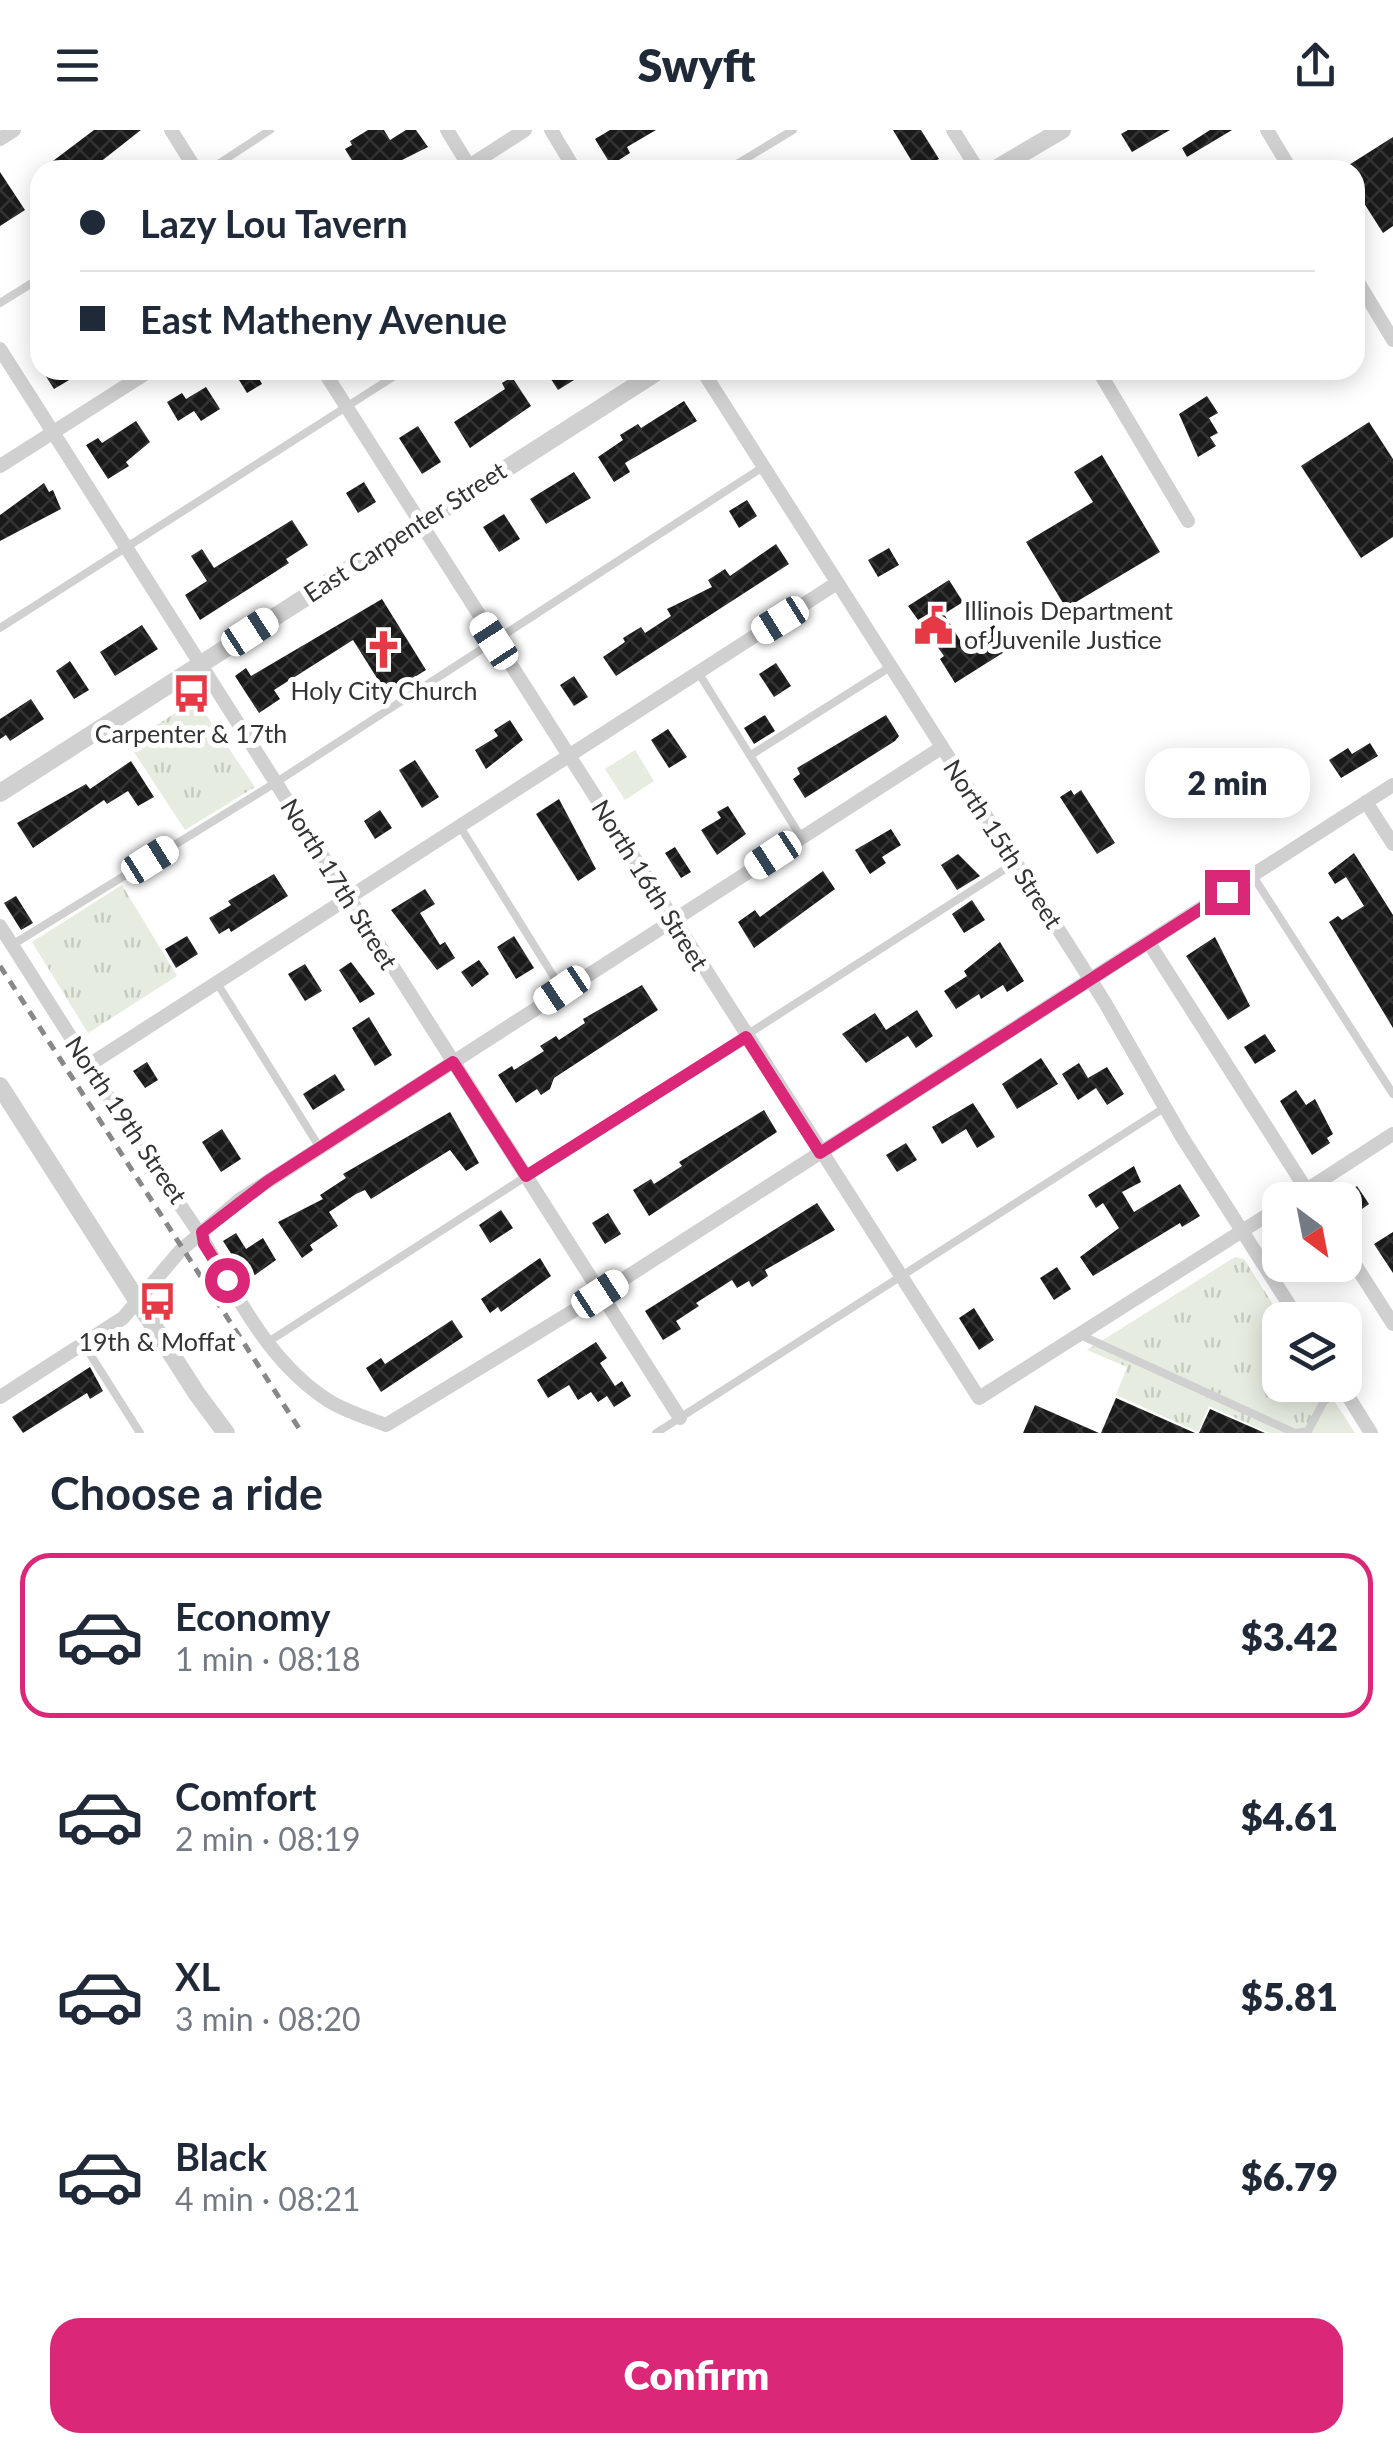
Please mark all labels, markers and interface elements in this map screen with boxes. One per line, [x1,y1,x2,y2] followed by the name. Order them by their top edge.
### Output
[50,38,105,93] icon: menu
[637,38,756,92] text: Swyft
[1288,38,1343,93] icon: share
[140,200,408,246] text: Lazy Lou Tavern
[140,296,507,342] text: East Matheny Avenue
[298,455,511,608] street label: East Carpenter Street
[747,591,813,649] car
[964,595,1173,654] place label: Illinois Department of Juvenile Justice
[217,603,283,661] car
[913,604,955,646] public building icon: Illinois Department of Juvenile Justice
[465,608,523,674] car
[363,629,405,671] church icon: Holy City Church
[170,672,212,714] bus stop icon: Carpenter & 17th
[291,675,477,705] place label: Holy City Church
[95,718,287,748] place label: Carpenter & 17th
[1144,747,1310,817] callout: 2 min
[938,753,1070,934] street label: North 15th Street
[1188,763,1267,802] text: 2 min
[275,793,404,974] street label: North 17th Street
[586,794,715,975] street label: North 16th Street
[740,826,806,884] car
[117,831,183,889] car
[1205,870,1250,915] route end
[529,961,595,1019] car
[60,1030,194,1209] street label: North 19th Street
[1262,1182,1362,1282] north arrow
[1262,1182,1362,1402] map controls
[205,1258,250,1303] route start
[567,1265,633,1323] car
[136,1280,178,1322] bus stop icon: 19th & Moffat
[1262,1302,1362,1402] button: layers
[78,1326,236,1356] place label: 19th & Moffat
[50,1466,323,1520] text: Choose a ride
[55,1591,145,1681] icon: car
[175,1593,330,1639] text: Economy
[1241,1613,1338,1659] text: $3.42
[175,1639,361,1678] text: 1 min · 08:18
[55,1771,145,1861] icon: car
[175,1773,316,1819] text: Comfort
[1241,1793,1338,1839] text: $4.61
[175,1819,361,1858] text: 2 min · 08:19
[55,1951,145,2041] icon: car
[175,1953,220,1999] text: XL
[1241,1973,1338,2019] text: $5.81
[175,1999,361,2038] text: 3 min · 08:20
[55,2131,145,2221] icon: car
[175,2133,267,2179] text: Black
[1241,2153,1338,2199] text: $6.79
[175,2179,361,2218] text: 4 min · 08:21
[50,2318,1343,2433] button: Confirm

